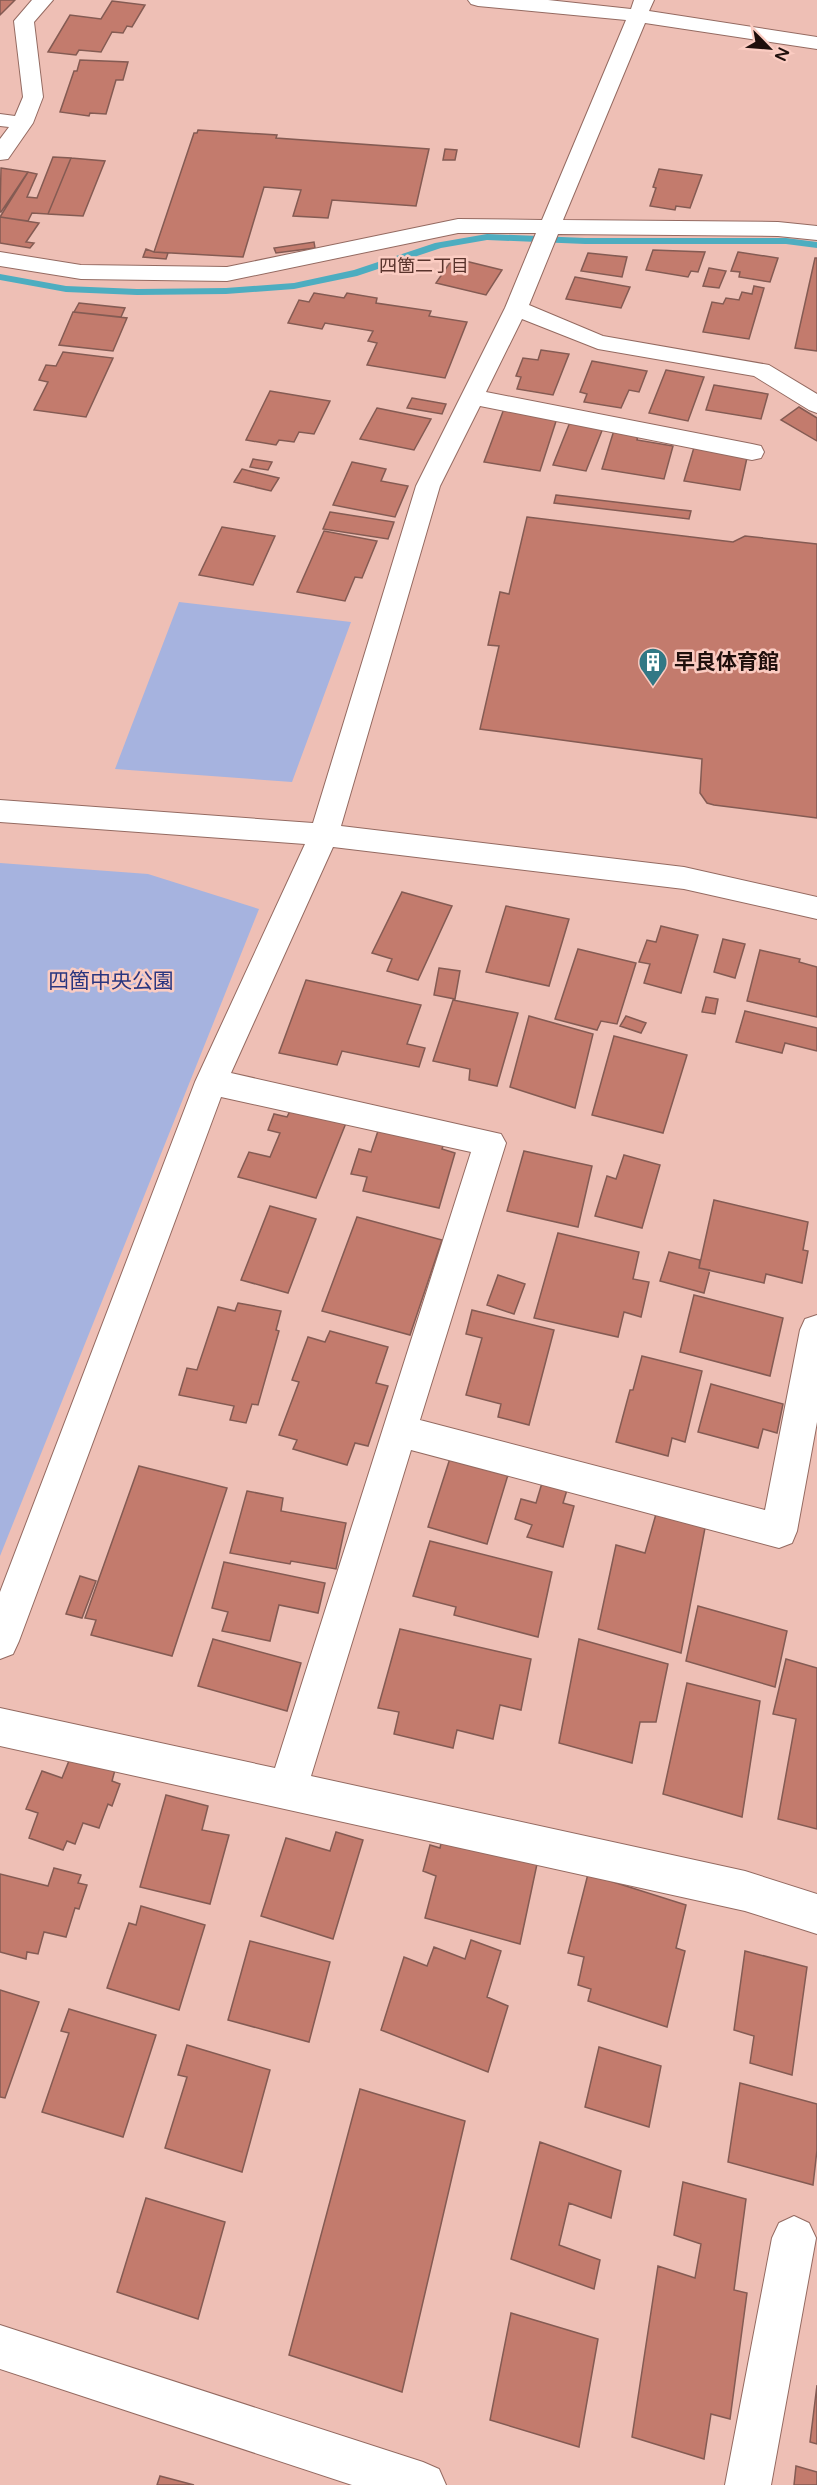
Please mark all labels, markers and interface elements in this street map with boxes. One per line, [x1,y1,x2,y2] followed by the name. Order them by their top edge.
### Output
[739,18,799,78] north arrow
[770,44,793,64] text: N
[379,255,469,277] district label: 四箇二丁目
[637,646,669,688] building icon: 早良体育館
[674,650,779,675] place label: 早良体育館
[48,969,174,994] park label: 四箇中央公園

